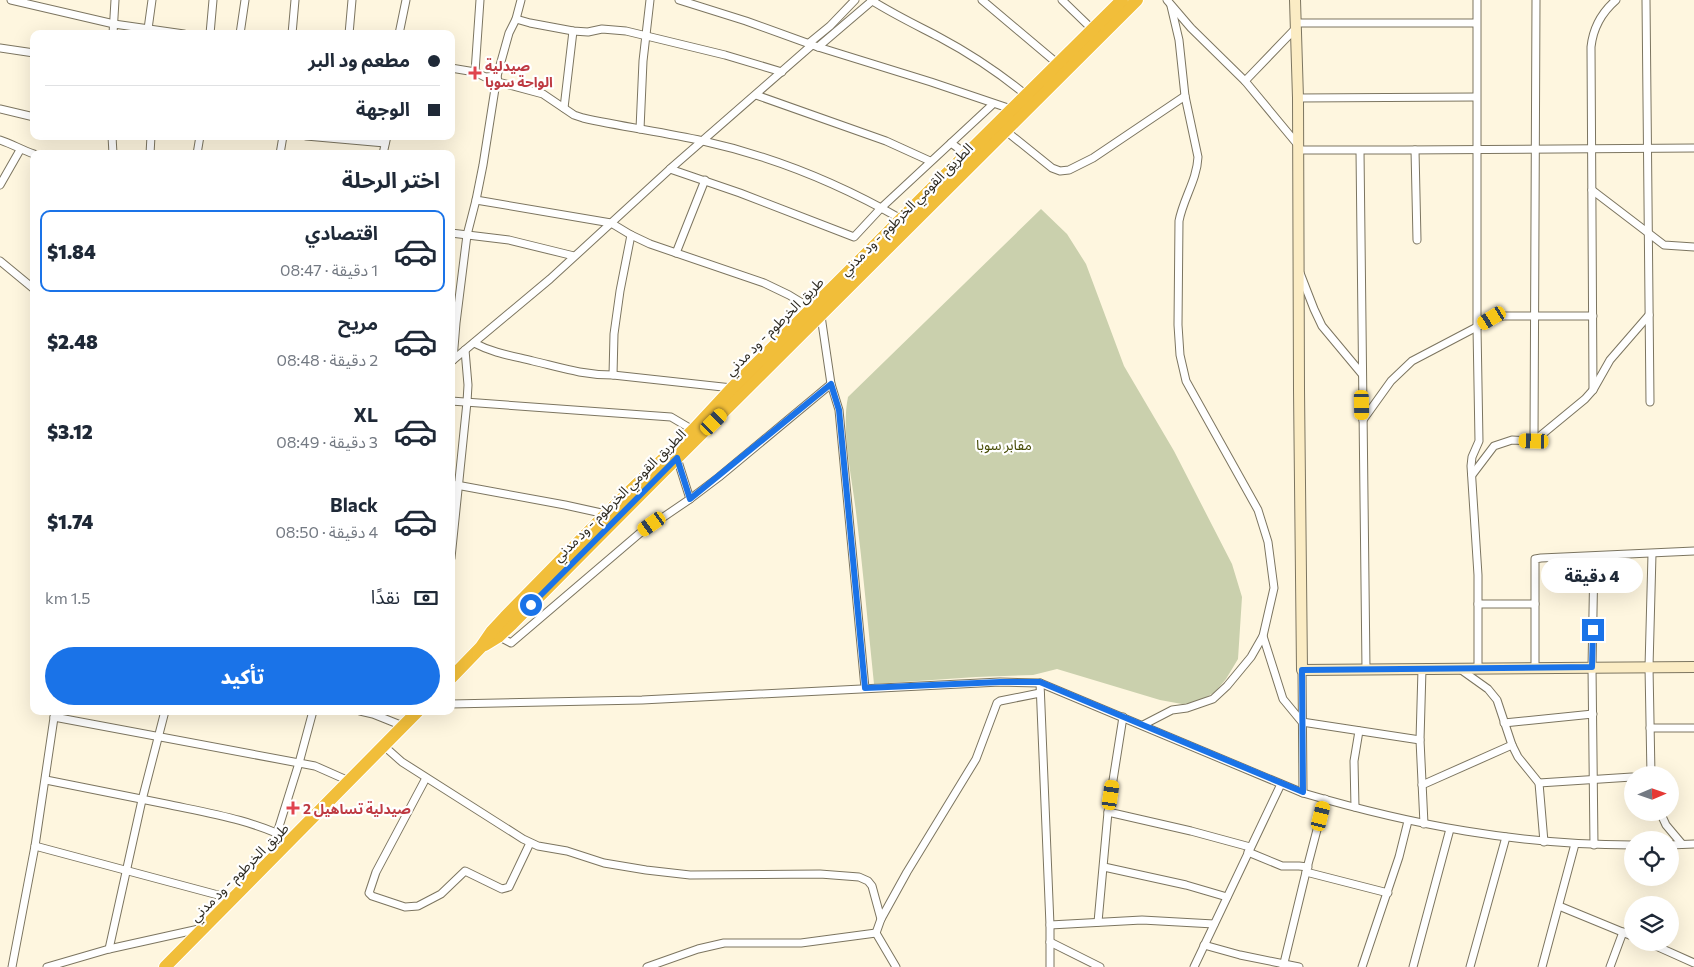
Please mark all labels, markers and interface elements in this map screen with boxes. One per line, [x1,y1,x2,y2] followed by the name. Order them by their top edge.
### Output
[308,48,410,71] text: مطعم ود البر
[485,57,553,90] place label: صيدلية الواحة سوبا
[469,67,481,79] marker: صيدلية الواحة سوبا
[356,97,410,120] text: الوجهة
[836,139,978,281] street label: الطريق القومي الخرطوم - ود مدني
[342,166,440,193] text: اختر الرحلة
[305,221,378,244] text: اقتصادي
[393,229,438,274] icon: car
[47,240,96,263] text: $1.84
[280,260,378,279] text: 1 دقيقة · 08:47
[721,273,829,381] street label: طريق الخرطوم - ود مدني
[1475,304,1508,332] car
[338,311,378,334] text: مريح
[393,319,438,364] icon: car
[47,330,98,353] text: $2.48
[276,350,378,369] text: 2 دقيقة · 08:48
[1354,390,1369,420] car
[353,403,378,426] text: XL
[698,406,729,438] car
[393,409,438,454] icon: car
[47,420,93,443] text: $3.12
[549,425,691,567] street label: الطريق القومي الخرطوم - ود مدني
[276,432,378,451] text: 3 دقيقة · 08:49
[1518,433,1549,449] car
[976,436,1032,454] park label: مقابر سوبا
[330,493,378,516] text: Black
[393,499,438,544] icon: car
[635,509,668,539] car
[47,510,93,533] text: $1.74
[275,522,378,541] text: 4 دقيقة · 08:50
[1542,558,1644,592] callout: 4 دقيقة
[1565,566,1619,585] text: 4 دقيقة
[412,584,440,612] icon: cash
[371,585,400,608] text: نقدًا
[45,588,91,607] text: 1.5 km
[520,594,542,616] route start
[1582,619,1604,641] route end
[45,647,440,705] button: تأكيد
[1624,766,1679,821] north arrow
[1624,766,1679,951] map controls
[1101,779,1120,811] car
[303,800,411,817] place label: صيدلية تساهيل 2
[1310,800,1331,832] car
[287,802,299,814] marker: صيدلية تساهيل 2
[186,819,294,927] street label: طريق الخرطوم - ود مدني
[1624,831,1679,886] button: locate
[1624,896,1679,951] button: layers

